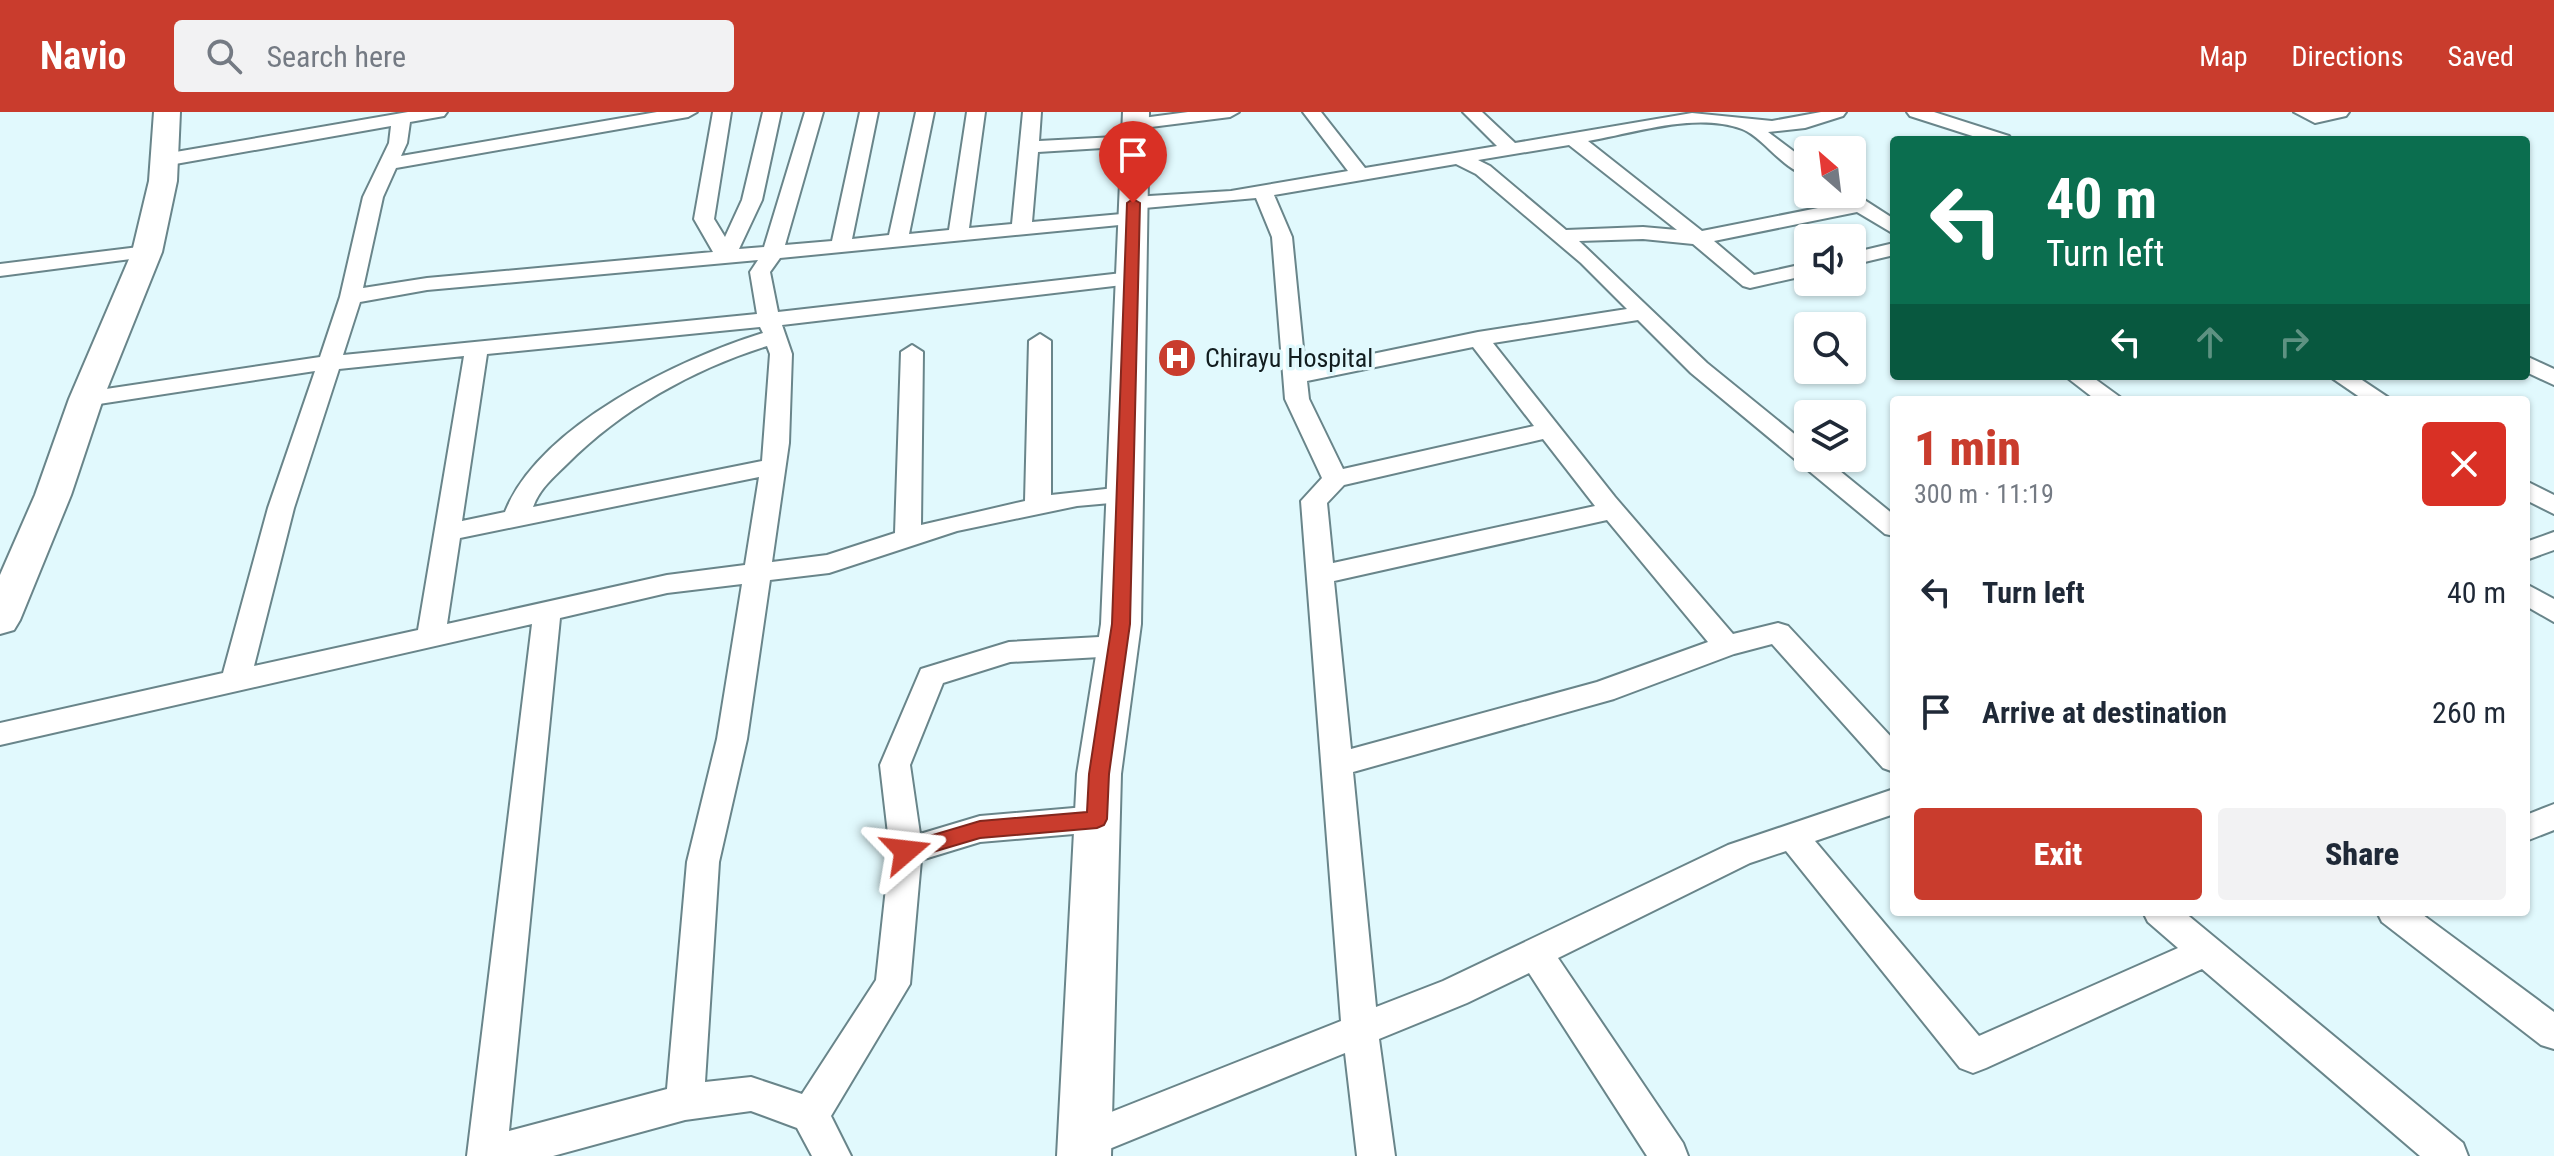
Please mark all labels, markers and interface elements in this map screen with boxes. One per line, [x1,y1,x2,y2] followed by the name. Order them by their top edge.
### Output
[174,20,734,92] search box
[40,34,126,78] text: Navio
[202,34,246,78] icon: search
[266,39,406,74] text: Search here
[2199,40,2248,73] text: Map
[2292,40,2403,73] text: Directions
[2447,40,2514,73] text: Saved
[1099,121,1167,203] pin
[1111,133,1155,177] icon: arrive
[1794,136,1866,208] north arrow
[1794,136,1866,472] map controls
[2046,166,2157,232] text: 40 m
[1914,168,2018,272] icon: left
[1794,224,1866,296] button: sound
[2046,233,2164,275] text: Turn left
[1794,312,1866,384] button: search
[2104,320,2148,364] icon: left
[2188,320,2232,364] icon: ahead
[2272,320,2316,364] icon: right
[1156,337,1198,379] hospital icon: Chirayu Hospital
[1205,343,1373,373] place label: Chirayu Hospital
[1794,400,1866,472] button: layers
[1914,420,2021,477] text: 1 min
[2422,422,2506,506] button: close
[1914,479,2054,509] text: 300 m · 11:19
[1914,570,1958,614] icon: left
[1982,575,2085,610] text: Turn left
[2447,575,2506,610] text: 40 m
[1914,690,1958,734] icon: arrive
[1982,695,2227,730] text: Arrive at destination
[2432,695,2506,730] text: 260 m
[1914,808,2202,900] button: Exit
[2218,808,2506,900] button: Share
[864,809,948,893] position arrow

